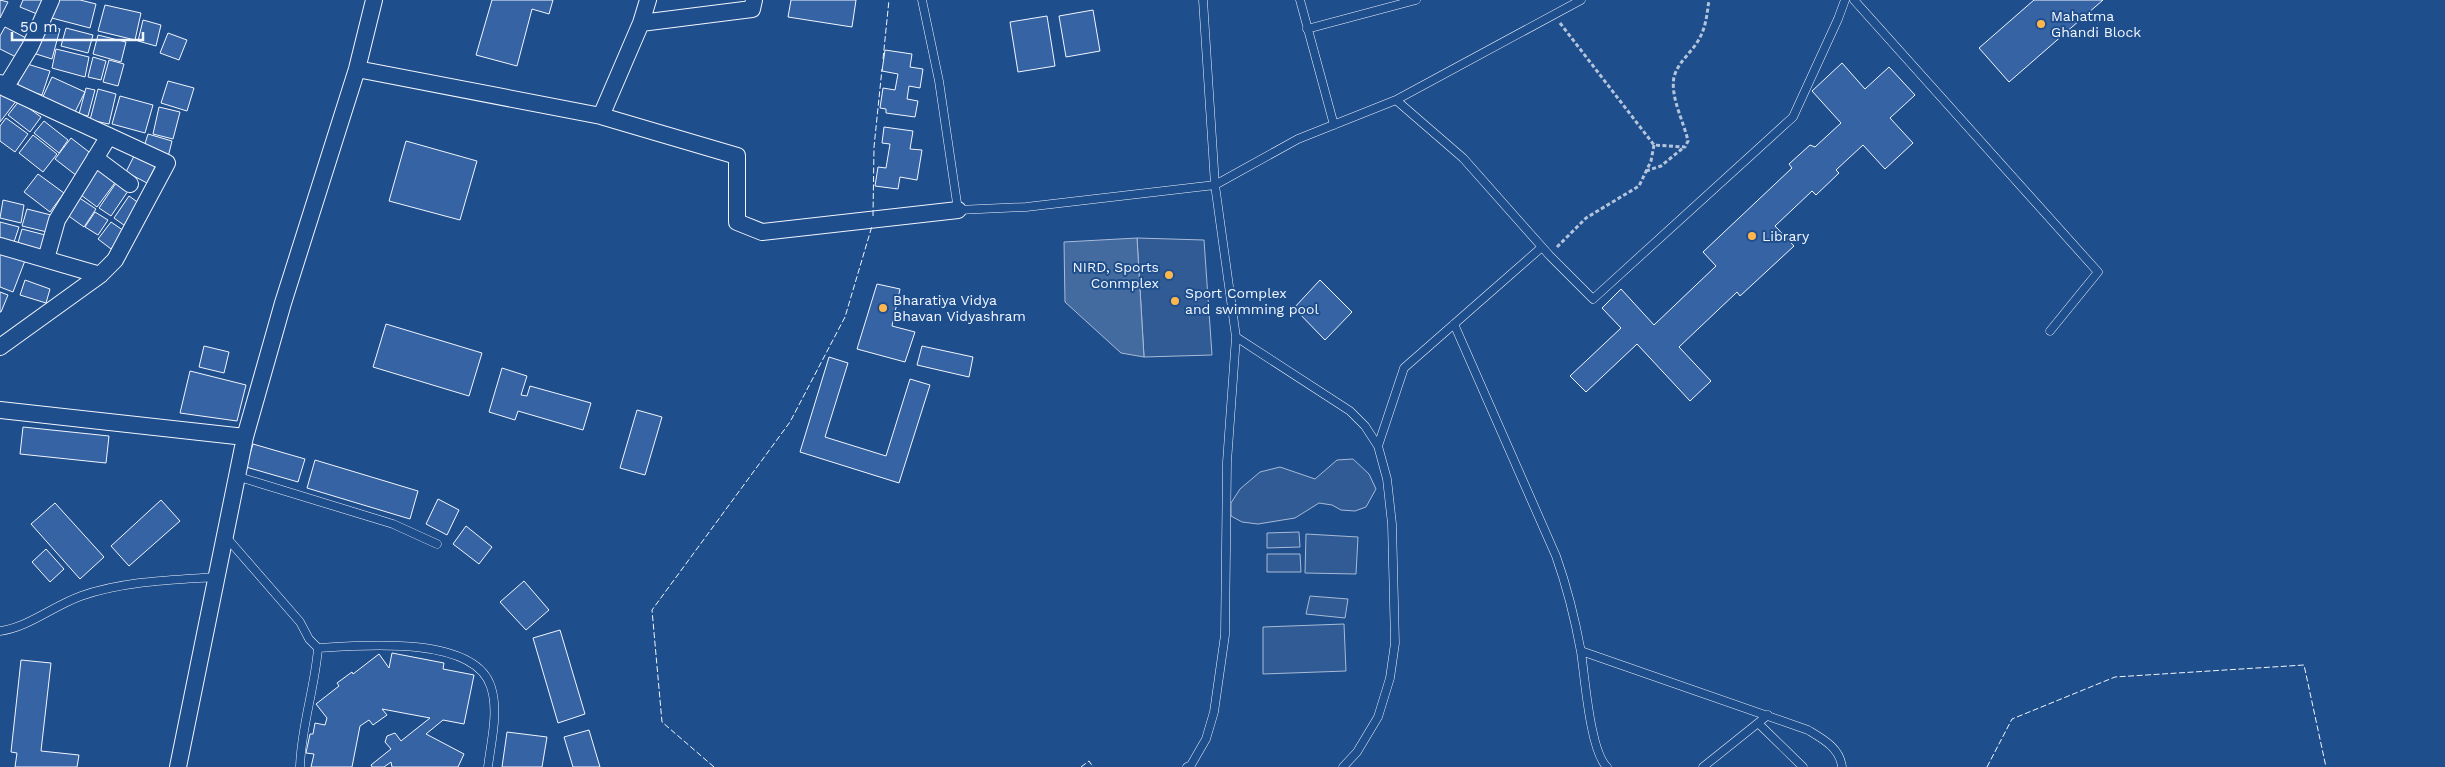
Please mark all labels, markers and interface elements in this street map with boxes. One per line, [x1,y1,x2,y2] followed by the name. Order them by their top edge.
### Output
[2051,8,2141,40] place label: Mahatma Ghandi Block
[12,10,144,42] scale bar
[20,18,57,36] text: 50 m
[2035,18,2047,30] marker: Mahatma Ghandi Block
[1762,228,1810,244] place label: Library
[1746,230,1758,242] marker: Library
[1073,259,1159,291] place label: NIRD, Sports Conmplex
[1163,269,1175,281] marker: NIRD, Sports Conmplex
[1185,285,1319,317] place label: Sport Complex and swimming pool
[893,292,1026,324] place label: Bharatiya Vidya Bhavan Vidyashram
[1169,295,1181,307] marker: Sport Complex and swimming pool
[877,302,889,314] marker: Bharatiya Vidya Bhavan Vidyashram

